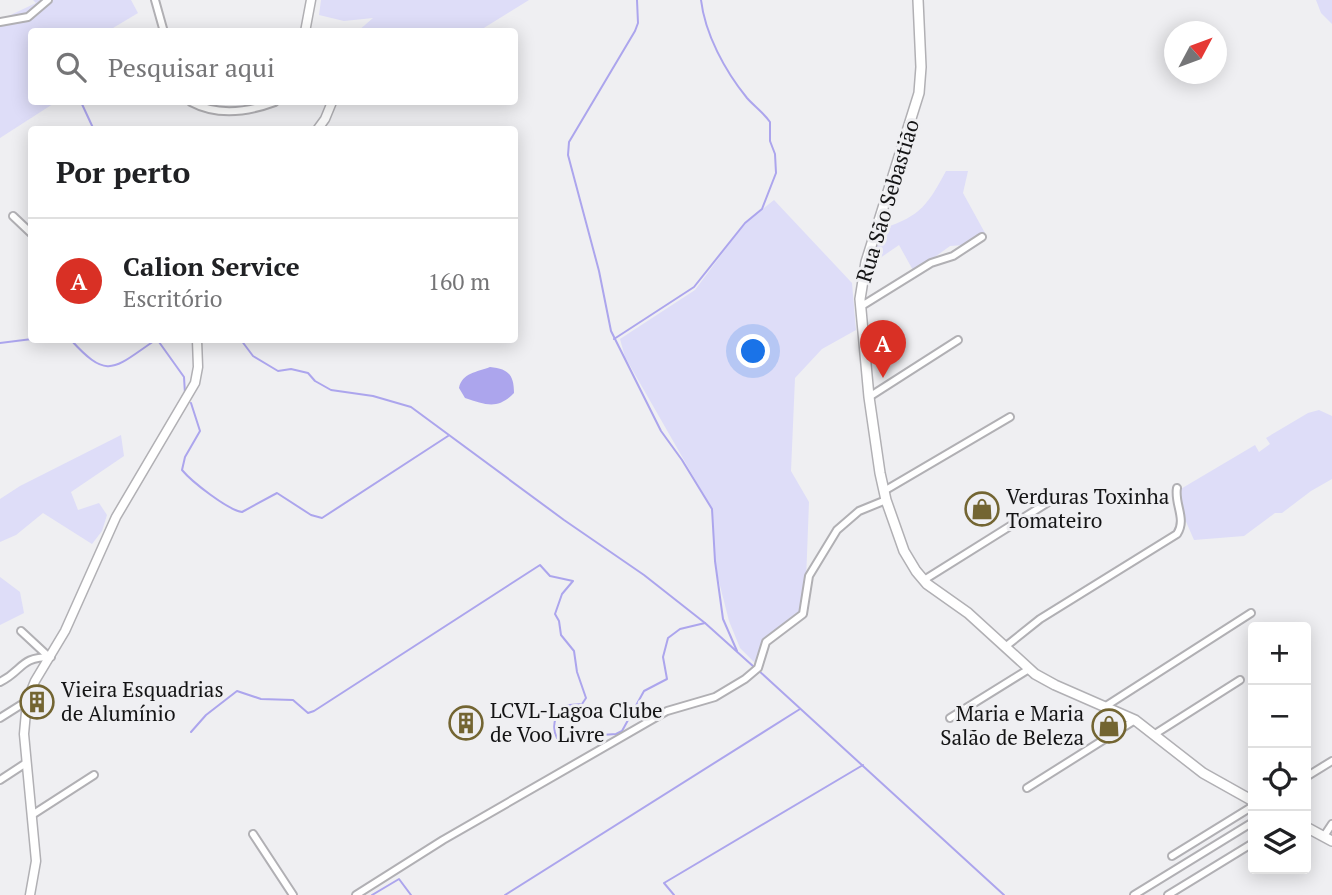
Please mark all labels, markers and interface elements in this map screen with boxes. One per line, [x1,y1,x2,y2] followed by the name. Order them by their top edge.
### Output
[1164,21,1227,84] north arrow
[28,28,518,105] search box
[52,48,90,86] icon: search
[108,50,275,84] text: Pesquisar aqui
[849,116,925,286] street label: Rua São Sebastião
[56,152,190,192] text: Por perto
[123,249,300,283] text: Calion Service
[71,266,87,297] text: A
[428,266,490,297] text: 160 m
[123,283,223,314] text: Escritório
[860,320,906,378] pin: A
[736,334,770,368] your location
[1006,482,1170,534] place label: Verduras Toxinha Tomateiro
[963,490,1001,528] shop icon: Verduras Toxinha Tomateiro
[1248,622,1311,874] map controls
[1248,622,1311,685] button: +
[61,675,224,727] place label: Vieira Esquadrias de Alumínio
[18,683,56,721] building icon: Vieira Esquadrias de Alumínio
[1248,685,1311,748] button: −
[490,696,663,748] place label: LCVL-Lagoa Clube de Voo Livre
[940,699,1084,751] place label: Maria e Maria Salão de Beleza
[447,704,485,742] building icon: LCVL-Lagoa Clube de Voo Livre
[1090,707,1128,745] shop icon: Maria e Maria Salão de Beleza
[1248,748,1311,811] button: locate
[1248,811,1311,874] button: layers

